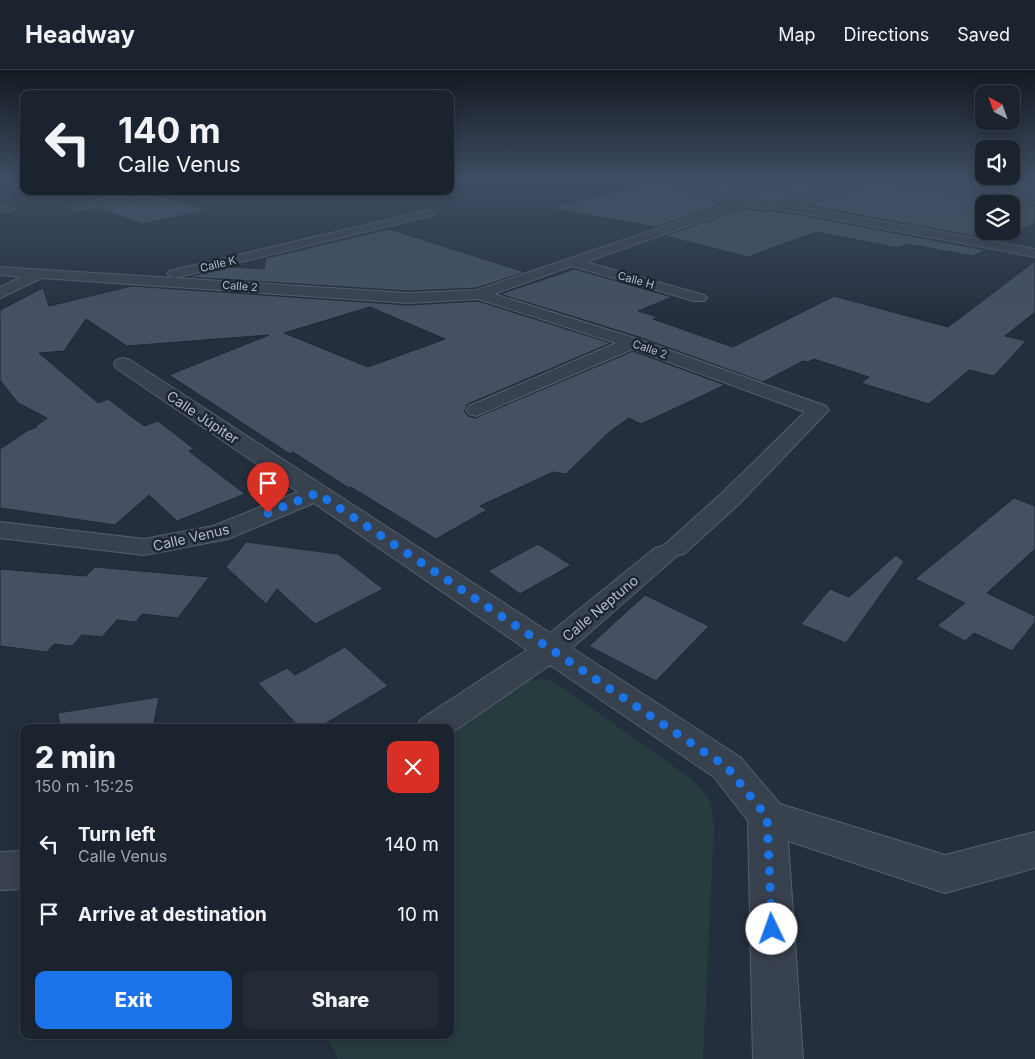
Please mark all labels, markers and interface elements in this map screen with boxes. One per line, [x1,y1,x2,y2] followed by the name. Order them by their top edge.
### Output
[25,20,135,49] text: Headway
[778,24,816,45] text: Map
[844,24,929,45] text: Directions
[957,24,1010,45] text: Saved
[975,85,1020,130] north arrow
[975,85,1020,240] map controls
[118,109,221,151] text: 140 m
[35,110,100,175] icon: left
[975,140,1020,185] button: sound
[118,151,241,177] text: Calle Venus
[975,195,1020,240] button: layers
[199,253,238,275] street label: Calle K
[616,268,656,292] street label: Calle H
[222,278,258,294] street label: Calle 2
[631,337,669,361] street label: Calle 2
[164,387,242,447] street label: Calle Júpiter
[247,462,289,513] pin
[254,469,282,497] icon: arrive
[151,520,231,554] street label: Calle Venus
[559,571,641,645] street label: Calle Neptuno
[35,739,116,775] text: 2 min
[387,741,439,793] button: close
[35,776,134,796] text: 150 m · 15:25
[78,823,156,846] text: Turn left
[35,830,63,858] icon: left
[385,833,439,856] text: 140 m
[78,846,167,866] text: Calle Venus
[35,900,63,928] icon: arrive
[745,902,797,954] position arrow
[78,903,267,926] text: Arrive at destination
[397,903,439,926] text: 10 m
[35,971,232,1029] button: Exit
[242,971,439,1029] button: Share

